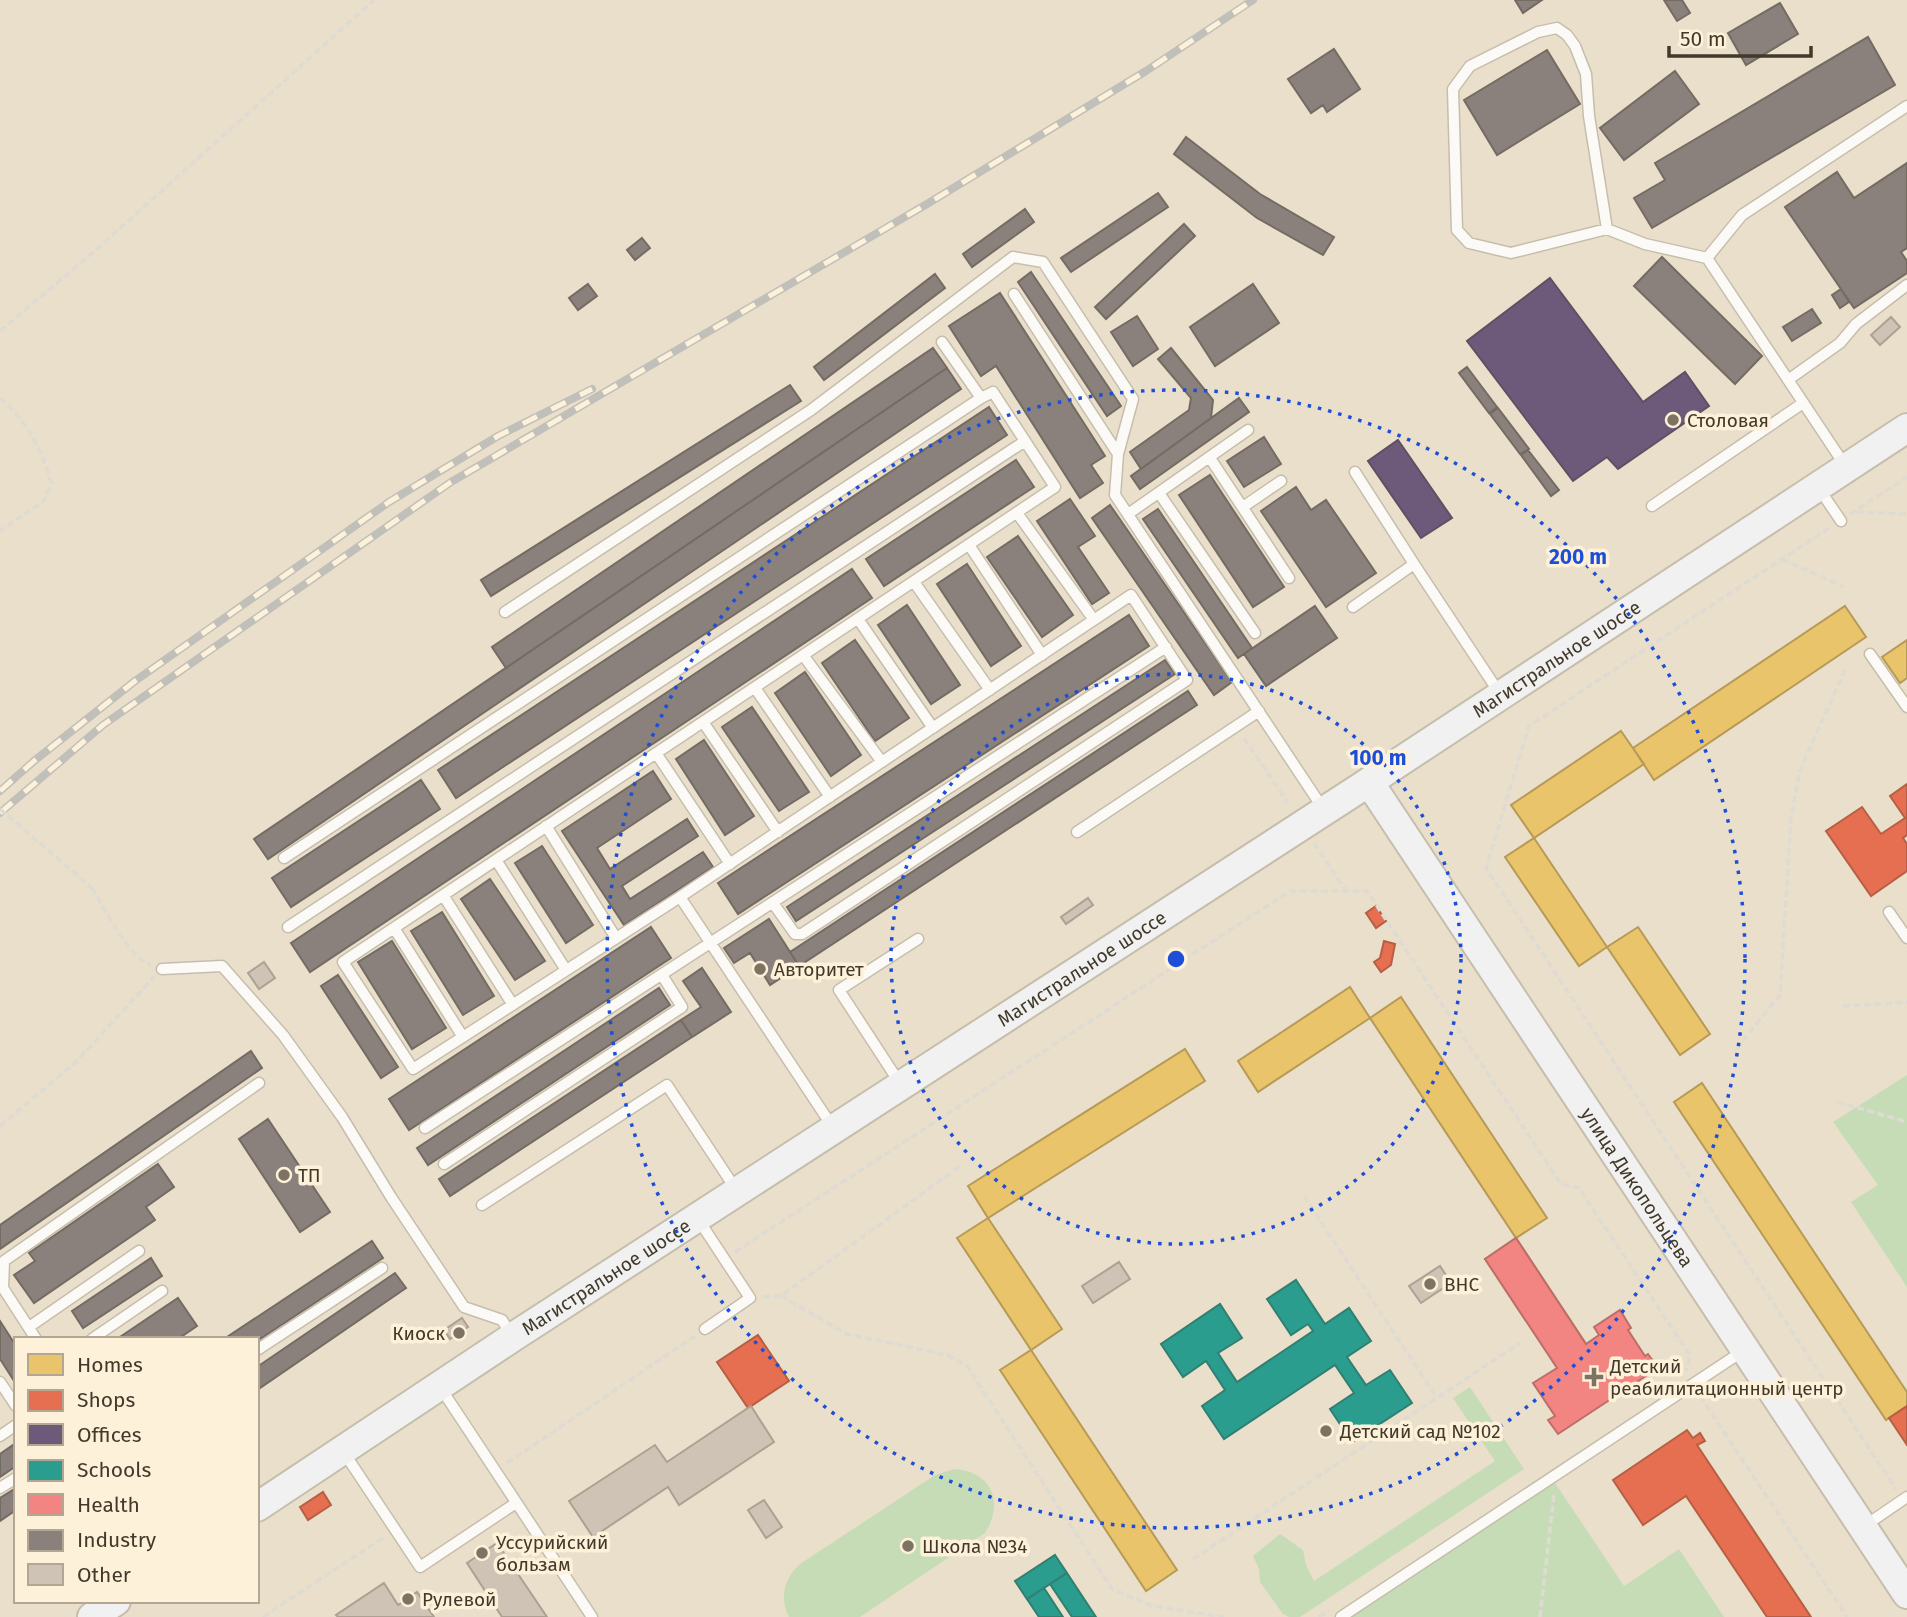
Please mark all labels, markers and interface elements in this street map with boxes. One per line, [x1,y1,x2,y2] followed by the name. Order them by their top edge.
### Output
[1669,14,1811,58] scale bar
[1680,26,1726,52] text: 50 m
[1687,409,1769,432] place label: Столовая
[1665,412,1681,428] marker: Столовая
[1549,544,1607,570] text: 200 m
[1468,595,1645,722] street label: Магистральное шоссе
[1349,745,1407,771] text: 100 m
[993,905,1170,1031] street label: Магистральное шоссе
[1164,947,1188,971] centre of rings
[774,958,864,981] place label: Авторитет
[752,961,768,977] marker: Авторитет
[1576,1103,1699,1271] street label: улица Дикопольцева
[298,1164,321,1187] place label: ТП
[276,1167,292,1183] marker: ТП
[517,1214,695,1340] street label: Магистральное шоссе
[1444,1273,1479,1296] place label: ВНС
[1422,1276,1438,1292] marker: ВНС
[392,1322,445,1345] place label: Киоск
[451,1325,467,1341] marker: Киоск
[14,1337,259,1603] legend
[77,1352,143,1378] text: Homes
[1609,1355,1844,1400] place label: Детский реабилитационный центр
[1584,1367,1604,1387] marker: Детский реабилитационный центр
[77,1387,135,1413] text: Shops
[1339,1420,1501,1443] place label: Детский сад №102
[77,1422,142,1448] text: Offices
[1318,1423,1334,1439] marker: Детский сад №102
[77,1457,151,1483] text: Schools
[77,1492,140,1518] text: Health
[77,1527,157,1553] text: Industry
[496,1531,608,1576] place label: Уссурийский бользам
[922,1535,1027,1558] place label: Школа №34
[900,1538,916,1554] marker: Школа №34
[474,1545,490,1561] marker: Уссурийский бользам
[77,1562,131,1588] text: Other
[422,1588,497,1611] place label: Рулевой
[400,1591,416,1607] marker: Рулевой

